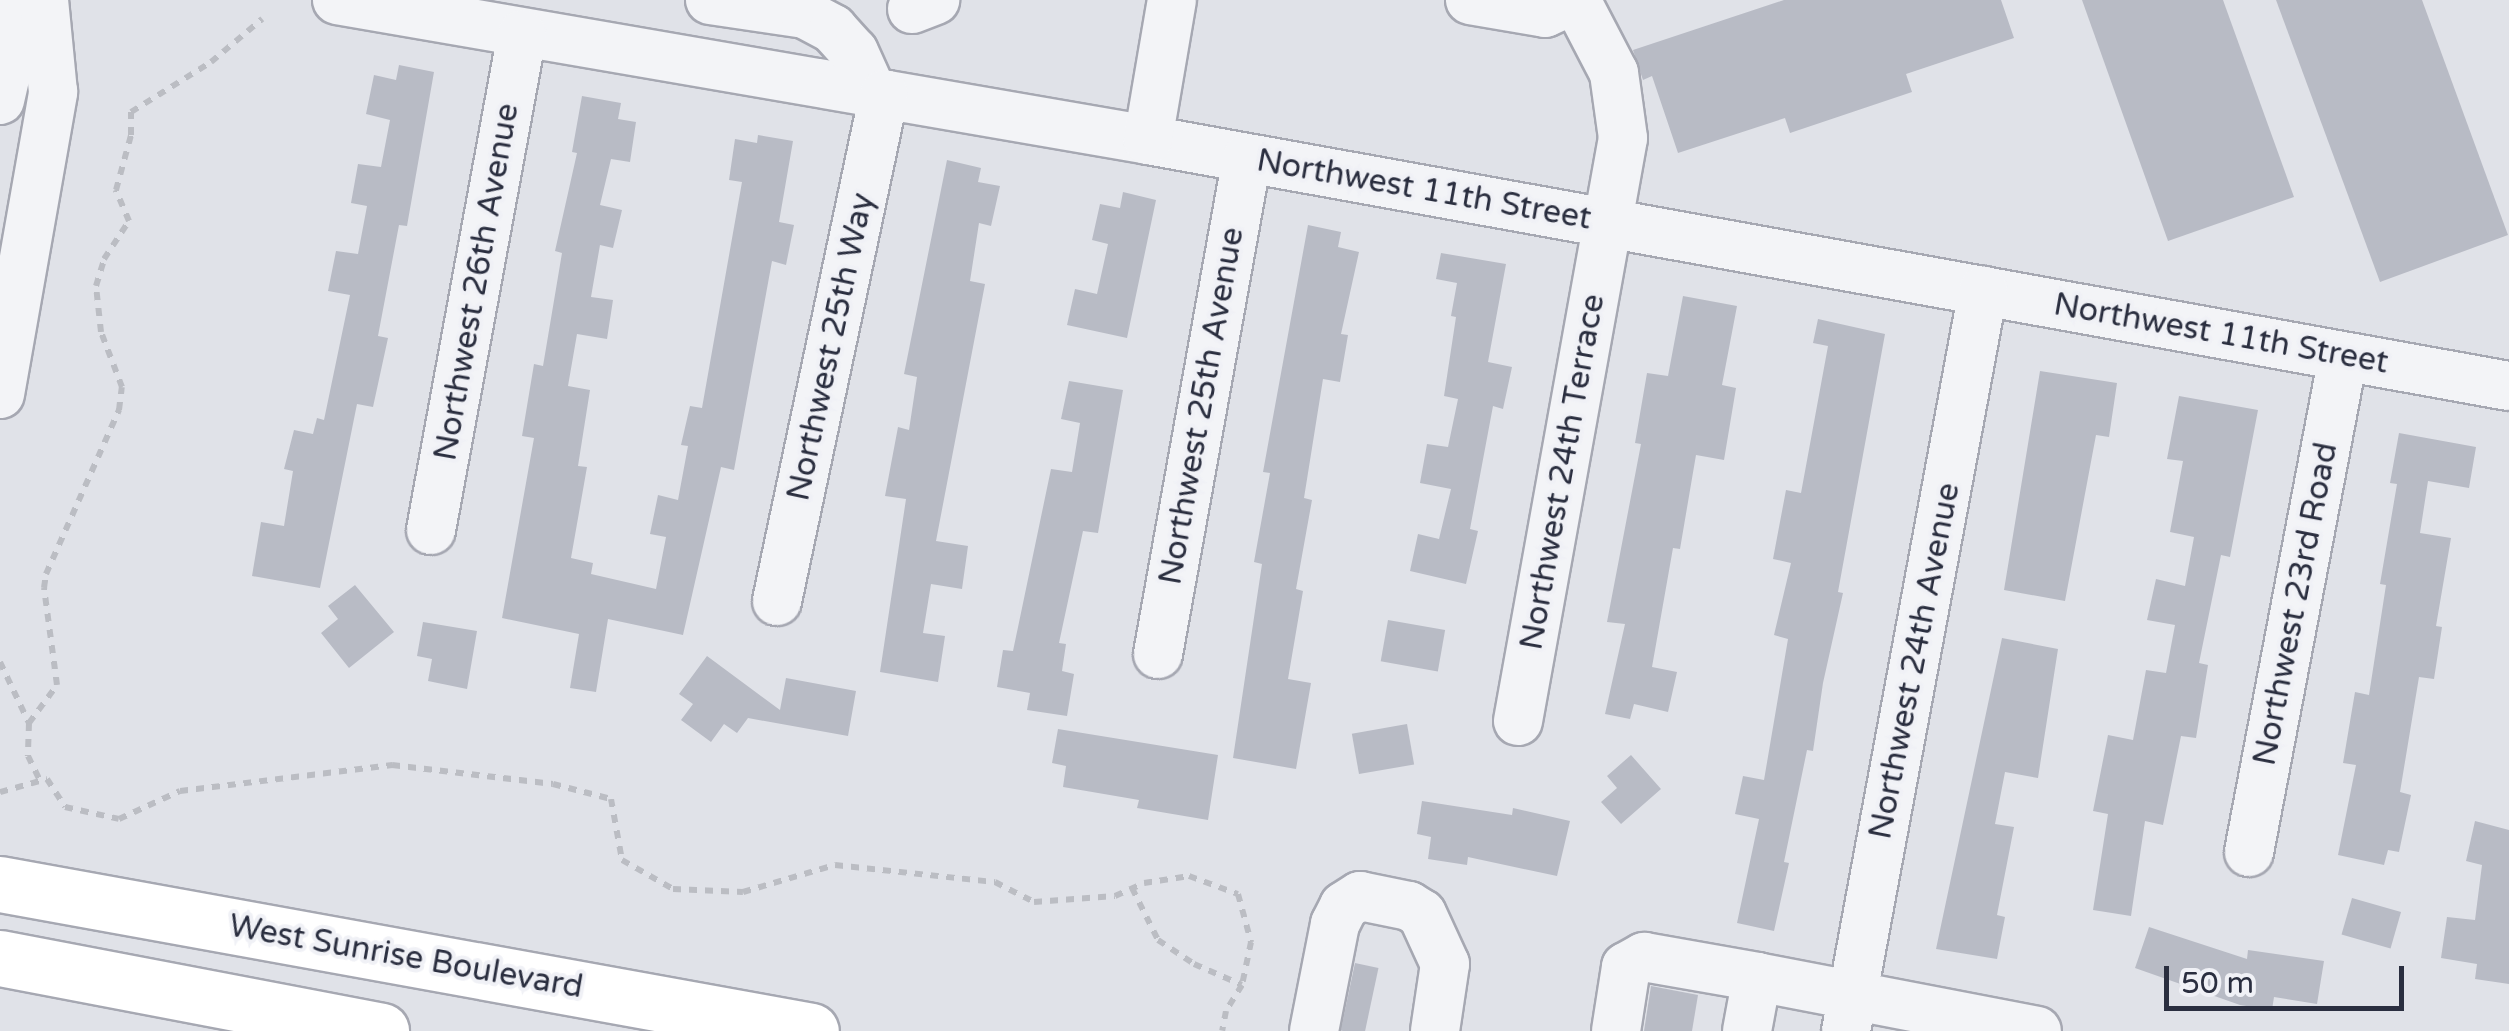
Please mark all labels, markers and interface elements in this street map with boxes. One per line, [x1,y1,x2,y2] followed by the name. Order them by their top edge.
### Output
[427,100,527,464] street label: Northwest 26th Avenue
[1254,142,1594,238] street label: Northwest 11th Street
[780,190,882,504] street label: Northwest 25th Way
[1152,224,1252,588] street label: Northwest 25th Avenue
[2051,286,2391,382] street label: Northwest 11th Street
[1513,291,1613,653] street label: Northwest 24th Terrace
[2246,439,2346,769] street label: Northwest 23rd Road
[1862,480,1968,842] street label: Northwest 24th Avenue
[226,907,586,1007] street label: West Sunrise Boulevard
[2169,946,2409,1008] scale bar
[2181,965,2254,1002] text: 50 m

